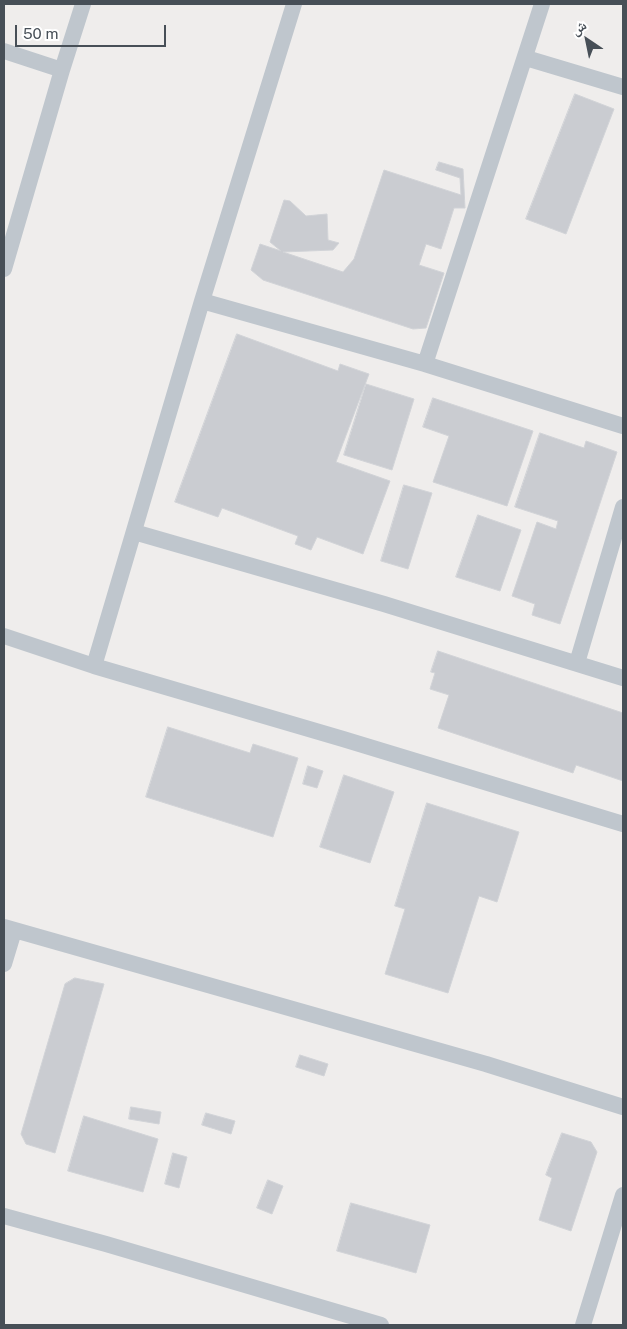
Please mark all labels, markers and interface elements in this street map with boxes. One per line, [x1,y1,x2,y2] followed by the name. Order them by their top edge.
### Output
[18,15,169,47] scale bar
[562,15,612,65] north arrow
[568,17,589,38] text: ش
[23,25,58,42] text: 50 m

